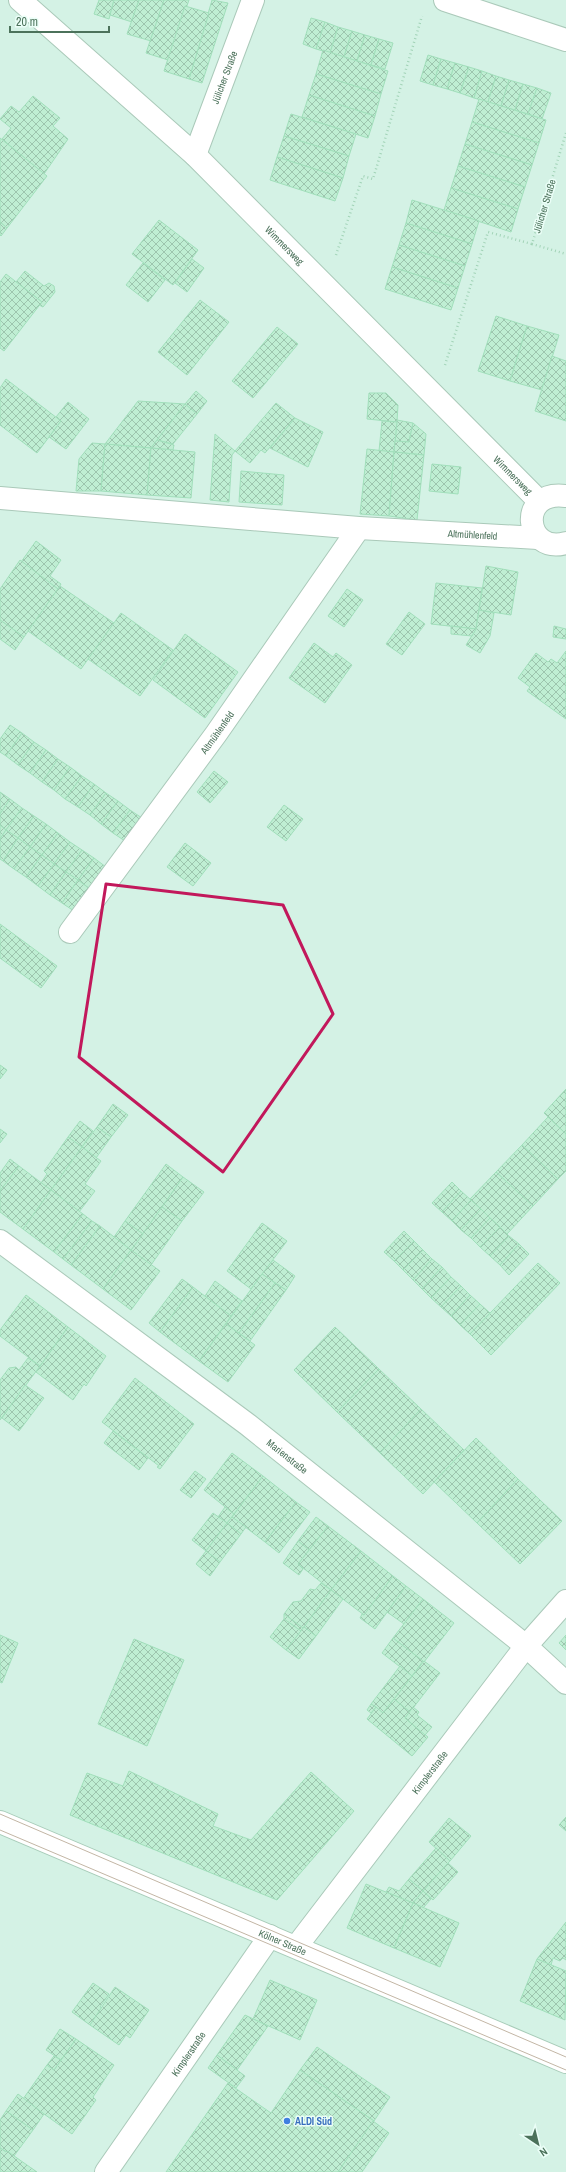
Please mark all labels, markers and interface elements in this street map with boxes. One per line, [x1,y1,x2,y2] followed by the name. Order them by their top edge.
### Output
[10,8,109,34] scale bar
[16,14,38,30] text: 20 m
[209,49,241,106] street label: Jülicher Straße
[530,177,559,235] street label: Jülicher Straße
[262,223,307,268] street label: Wimmersweg
[490,453,535,498] street label: Wimmersweg
[446,527,498,543] street label: Altmühlenfeld
[197,709,237,757] street label: Altmühlenfeld
[264,1436,311,1477] street label: Marienstraße
[409,1748,451,1797] street label: Kimplerstraße
[257,1926,309,1958] street label: Kölner Straße
[169,2029,209,2079] street label: Kimplerstraße
[295,2115,332,2128] place label: ALDI Süd
[282,2116,292,2126] marker: ALDI Süd
[518,2124,558,2164] north arrow
[537,2145,550,2160] text: N

